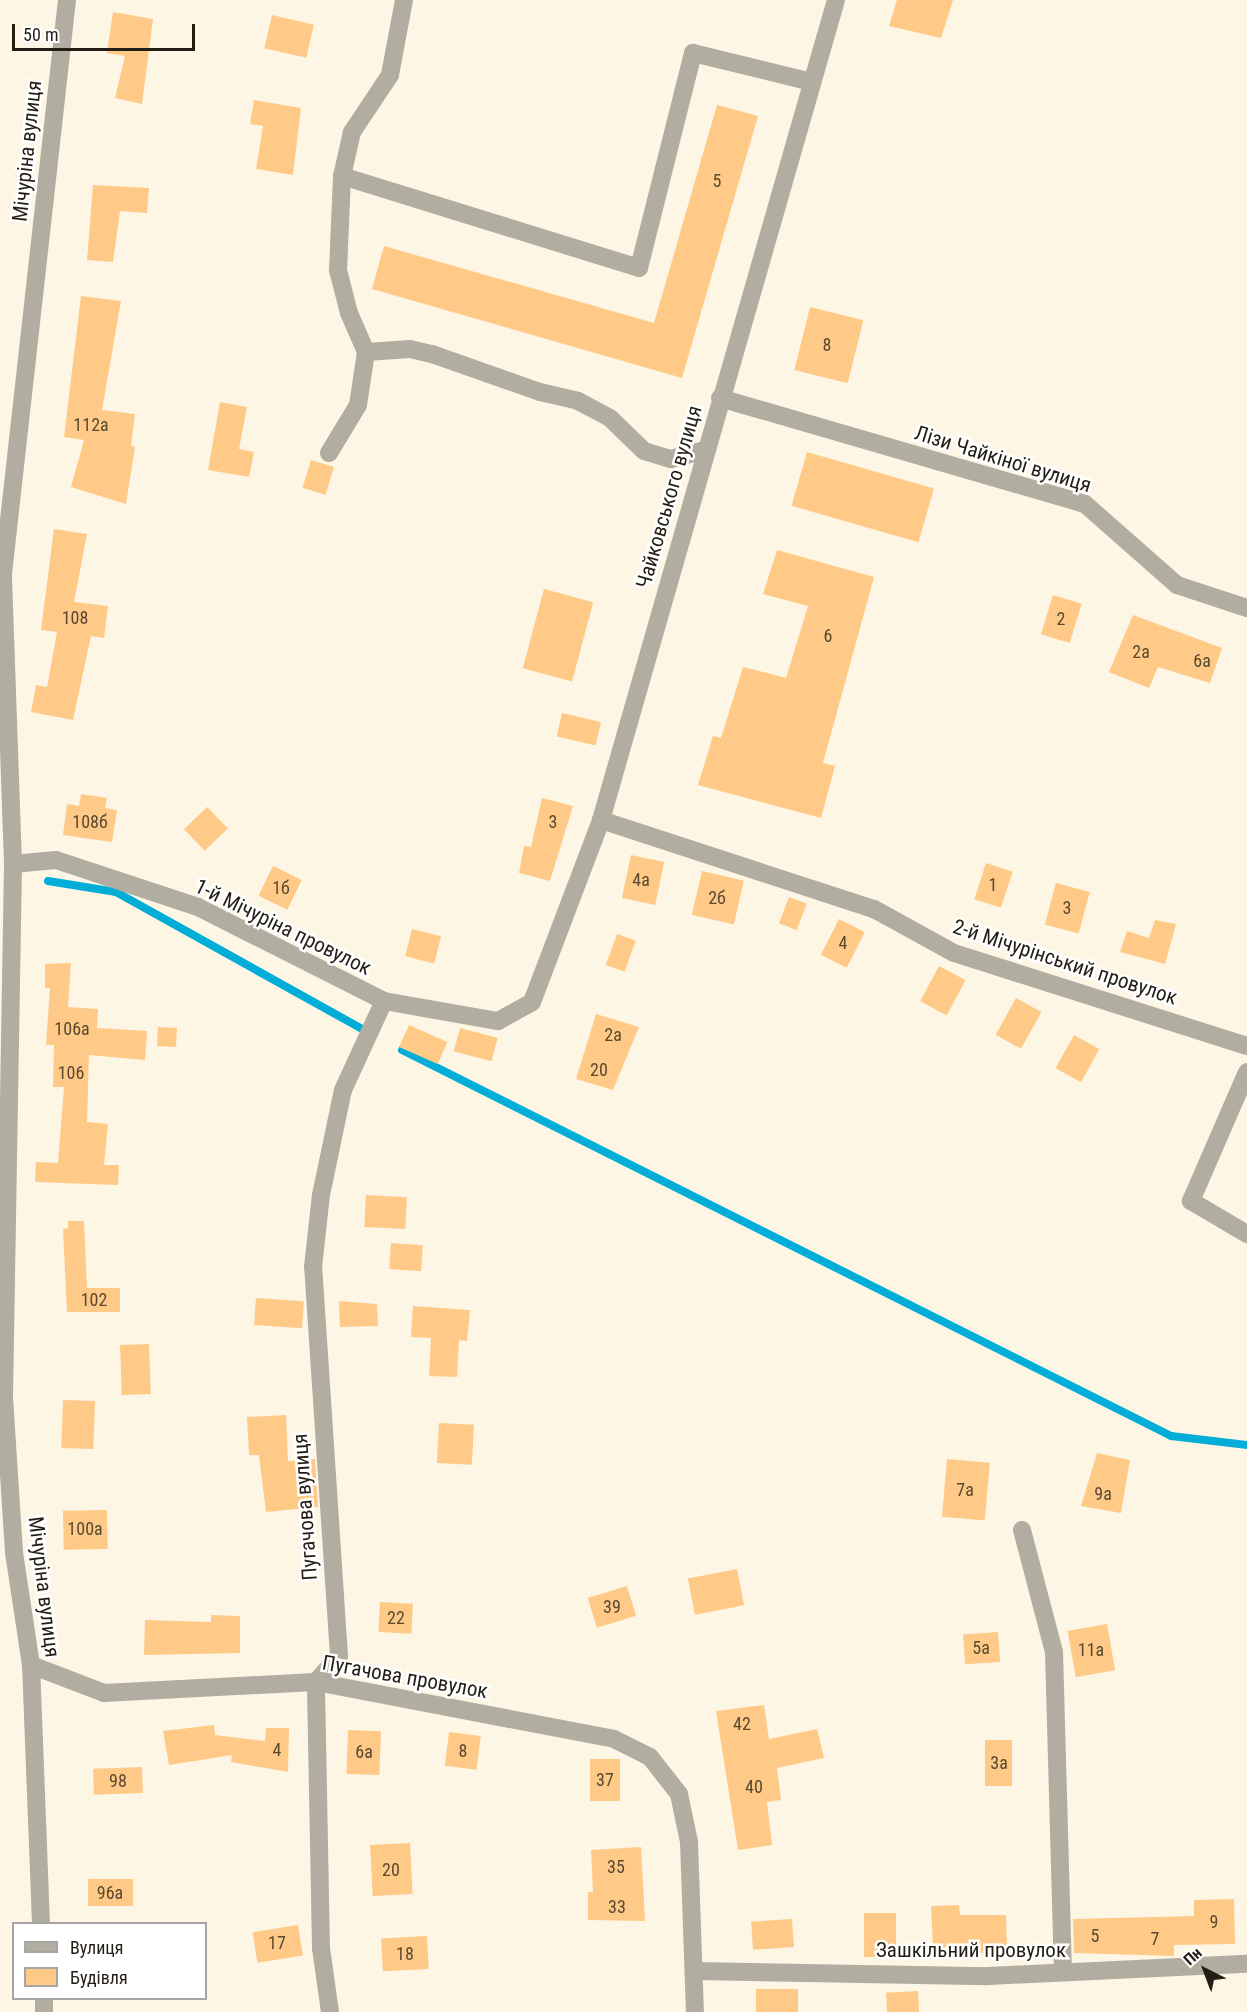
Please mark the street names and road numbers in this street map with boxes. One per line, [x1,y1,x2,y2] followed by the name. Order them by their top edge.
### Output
[7,79,47,223] street label: Мічуріна вулиця
[631,403,707,591] street label: Чайковського вулиця
[912,420,1094,498] street label: Лізи Чайкіної вулиця
[191,873,375,981] street label: 1-й Мічуріна провулок
[950,914,1180,1010] street label: 2-й Мічурінський провулок
[287,1433,323,1581] street label: Пугачова вулиця
[23,1515,65,1659] street label: Мічуріна вулиця
[320,1650,490,1704] street label: Пугачова провулок
[876,1937,1066,1963] street label: Зашкільний провулок

